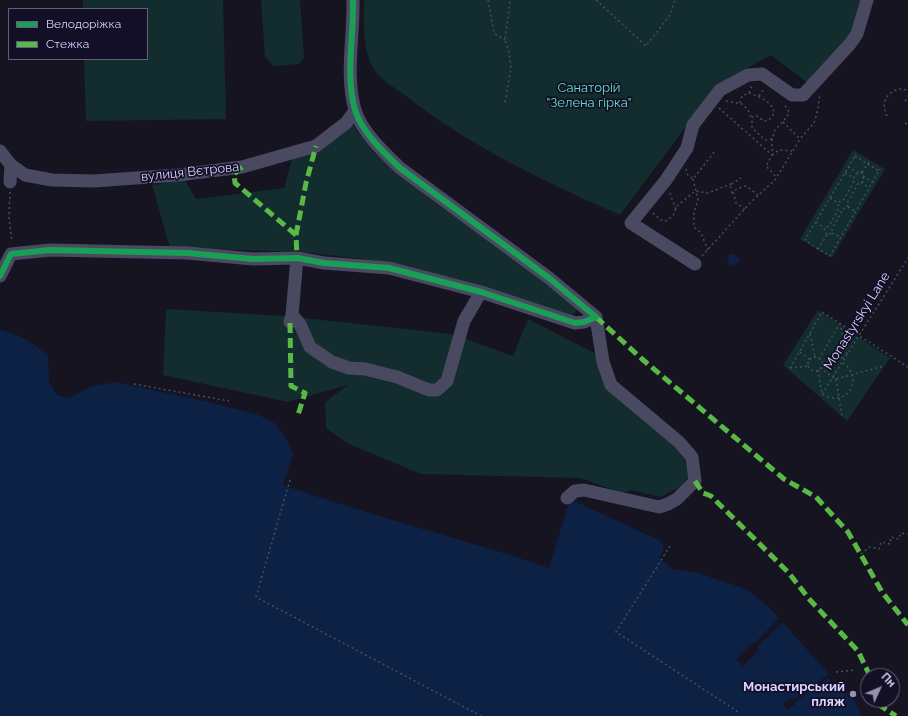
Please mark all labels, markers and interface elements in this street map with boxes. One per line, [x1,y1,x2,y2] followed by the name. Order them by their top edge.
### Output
[8,8,148,60] legend
[46,17,121,31] text: Велодоріжка
[46,37,89,51] text: Стежка
[546,80,632,111] park label: Санаторій "Зелена гірка"
[140,159,240,185] street label: вулиця Вєтрова
[821,269,893,373] street label: Monastyrskyi Lane
[860,668,900,708] north arrow
[879,670,898,690] text: Пн
[743,679,845,710] place label: Монастирський пляж
[848,689,858,699] marker: Монастирський пляж

